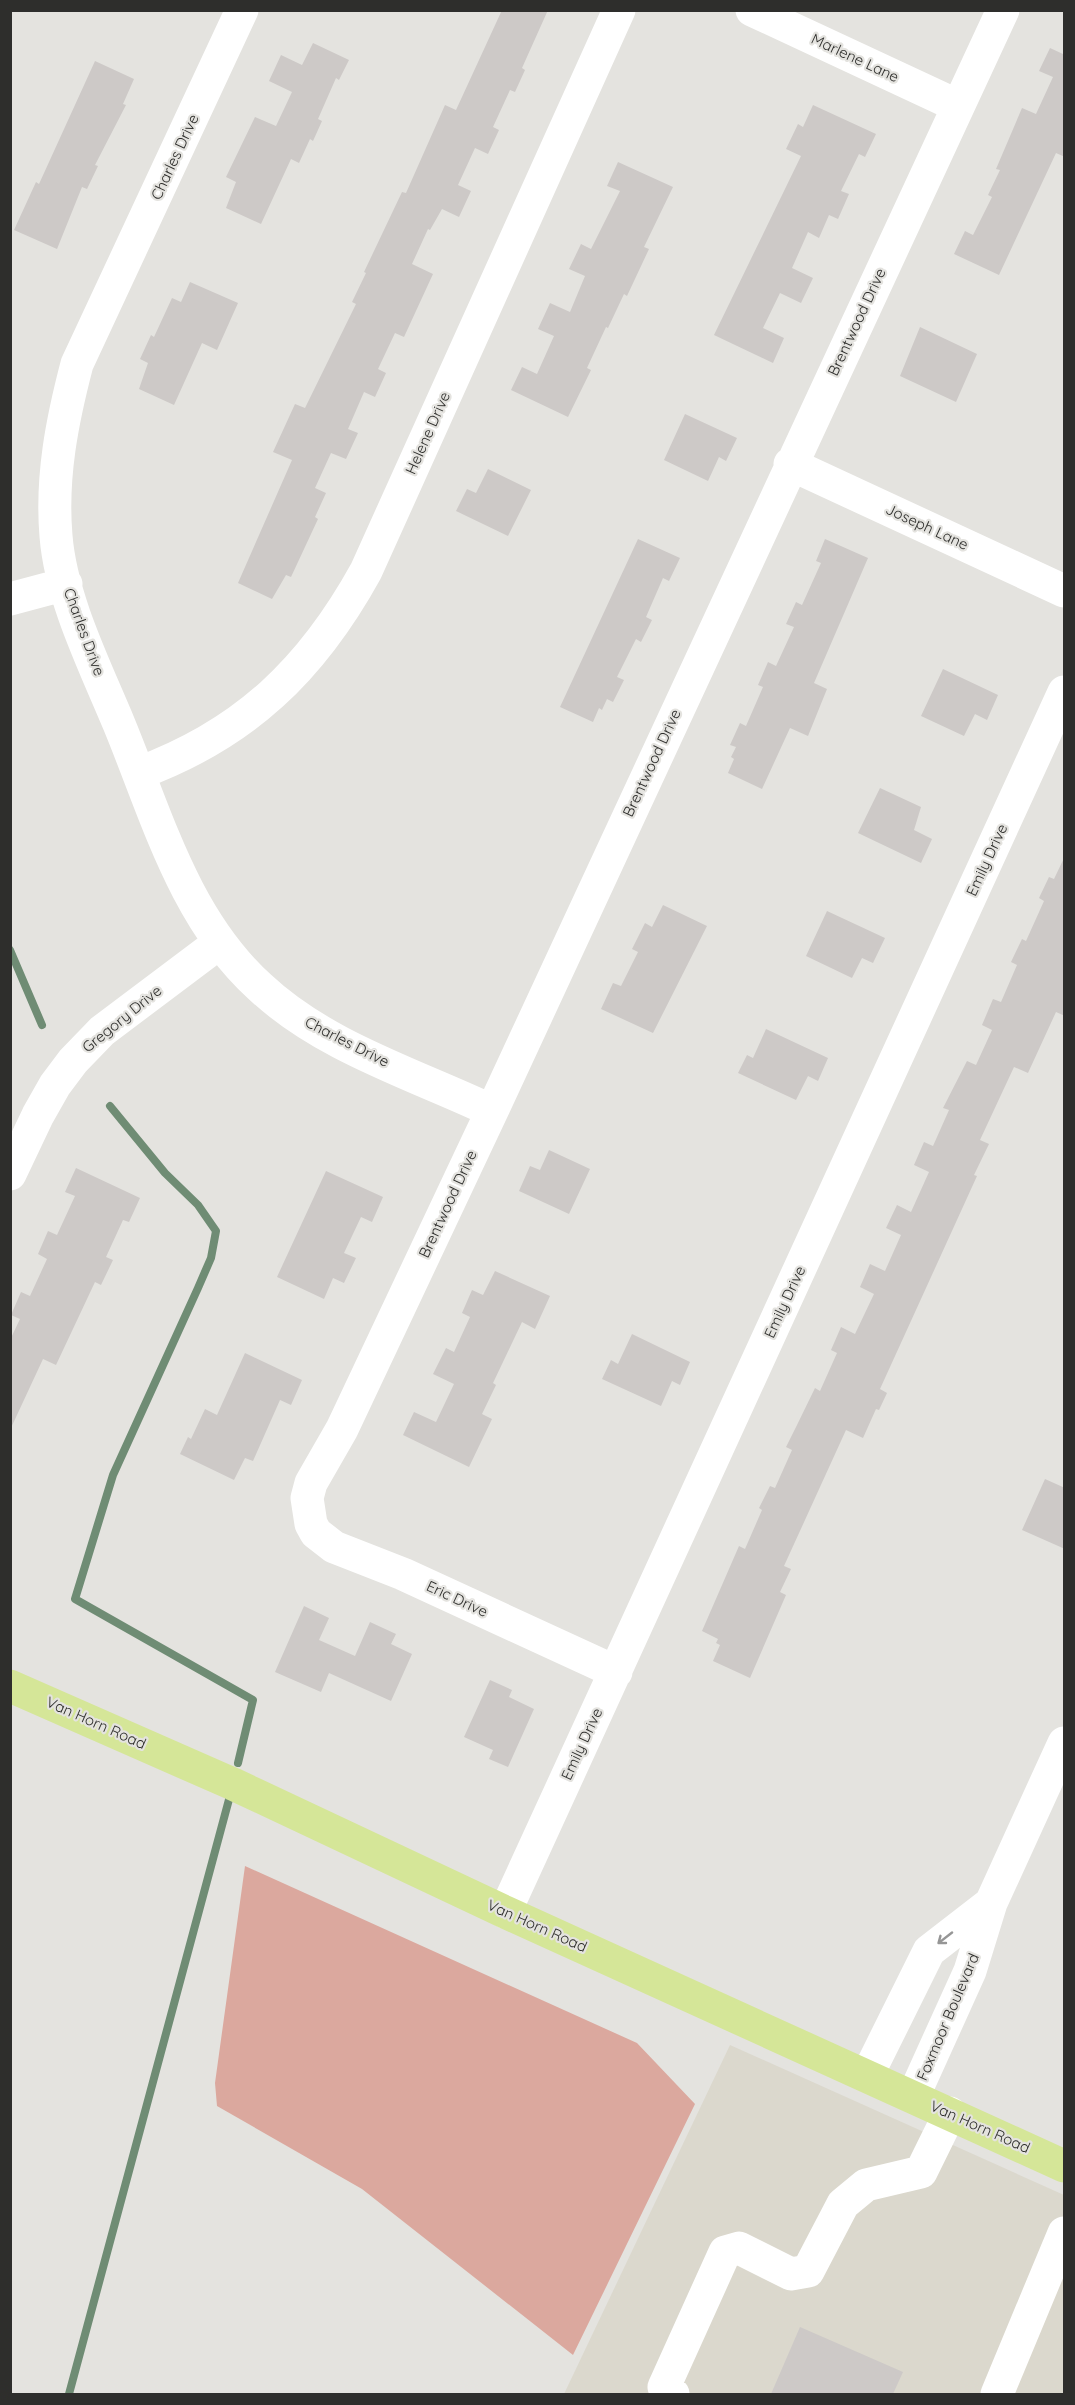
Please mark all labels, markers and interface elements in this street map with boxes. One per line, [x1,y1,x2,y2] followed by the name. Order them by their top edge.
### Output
[808,29,902,86] street label: Marlene Lane
[146,111,203,203] street label: Charles Drive
[823,265,890,379] street label: Brentwood Drive
[401,389,454,477] street label: Helene Drive
[883,499,972,554] street label: Joseph Lane
[60,585,109,678] street label: Charles Drive
[618,706,685,820] street label: Brentwood Drive
[962,821,1012,899] street label: Emily Drive
[78,981,165,1056] street label: Gregory Drive
[302,1012,393,1071] street label: Charles Drive
[414,1147,481,1261] street label: Brentwood Drive
[760,1263,810,1341] street label: Emily Drive
[424,1576,491,1621] street label: Eric Drive
[43,1692,149,1753] street label: Van Horn Road
[557,1705,607,1783] street label: Emily Drive
[484,1895,590,1956] street label: Van Horn Road
[937,1932,953,1945] one-way arrow
[912,1950,983,2083] street label: Foxmoor Boulevard
[927,2096,1033,2157] street label: Van Horn Road

